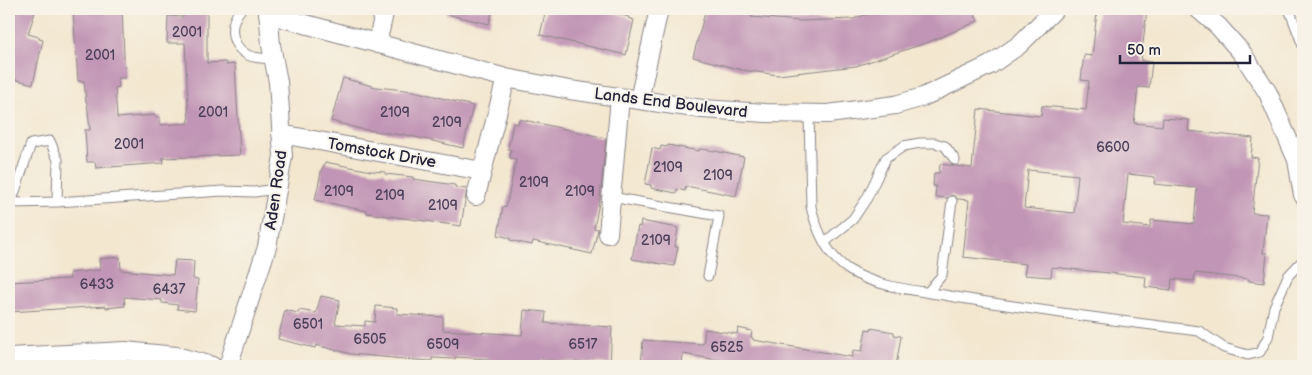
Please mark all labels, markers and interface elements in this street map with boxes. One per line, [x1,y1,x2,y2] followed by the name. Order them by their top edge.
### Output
[172,24,202,41] house number: 2001
[1120,32,1250,64] scale bar
[1127,41,1161,60] text: 50 m
[85,47,115,64] house number: 2001
[593,85,748,122] street label: Lands End Boulevard
[198,104,228,121] house number: 2001
[380,104,410,121] house number: 2109
[432,114,462,131] house number: 2109
[326,135,438,172] street label: Tomstock Drive
[114,136,144,153] house number: 2001
[1096,139,1130,156] house number: 6600
[262,149,291,231] street label: Aden Road
[653,159,683,176] house number: 2109
[703,167,733,184] house number: 2109
[519,174,549,191] house number: 2109
[324,183,354,200] house number: 2109
[565,183,595,200] house number: 2109
[375,187,405,204] house number: 2109
[428,197,458,214] house number: 2109
[641,232,671,249] house number: 2109
[80,276,114,293] house number: 6433
[153,281,185,298] house number: 6437
[293,316,323,333] house number: 6501
[354,331,386,348] house number: 6505
[427,336,459,353] house number: 6509
[569,336,598,353] house number: 6517
[711,339,743,356] house number: 6525

